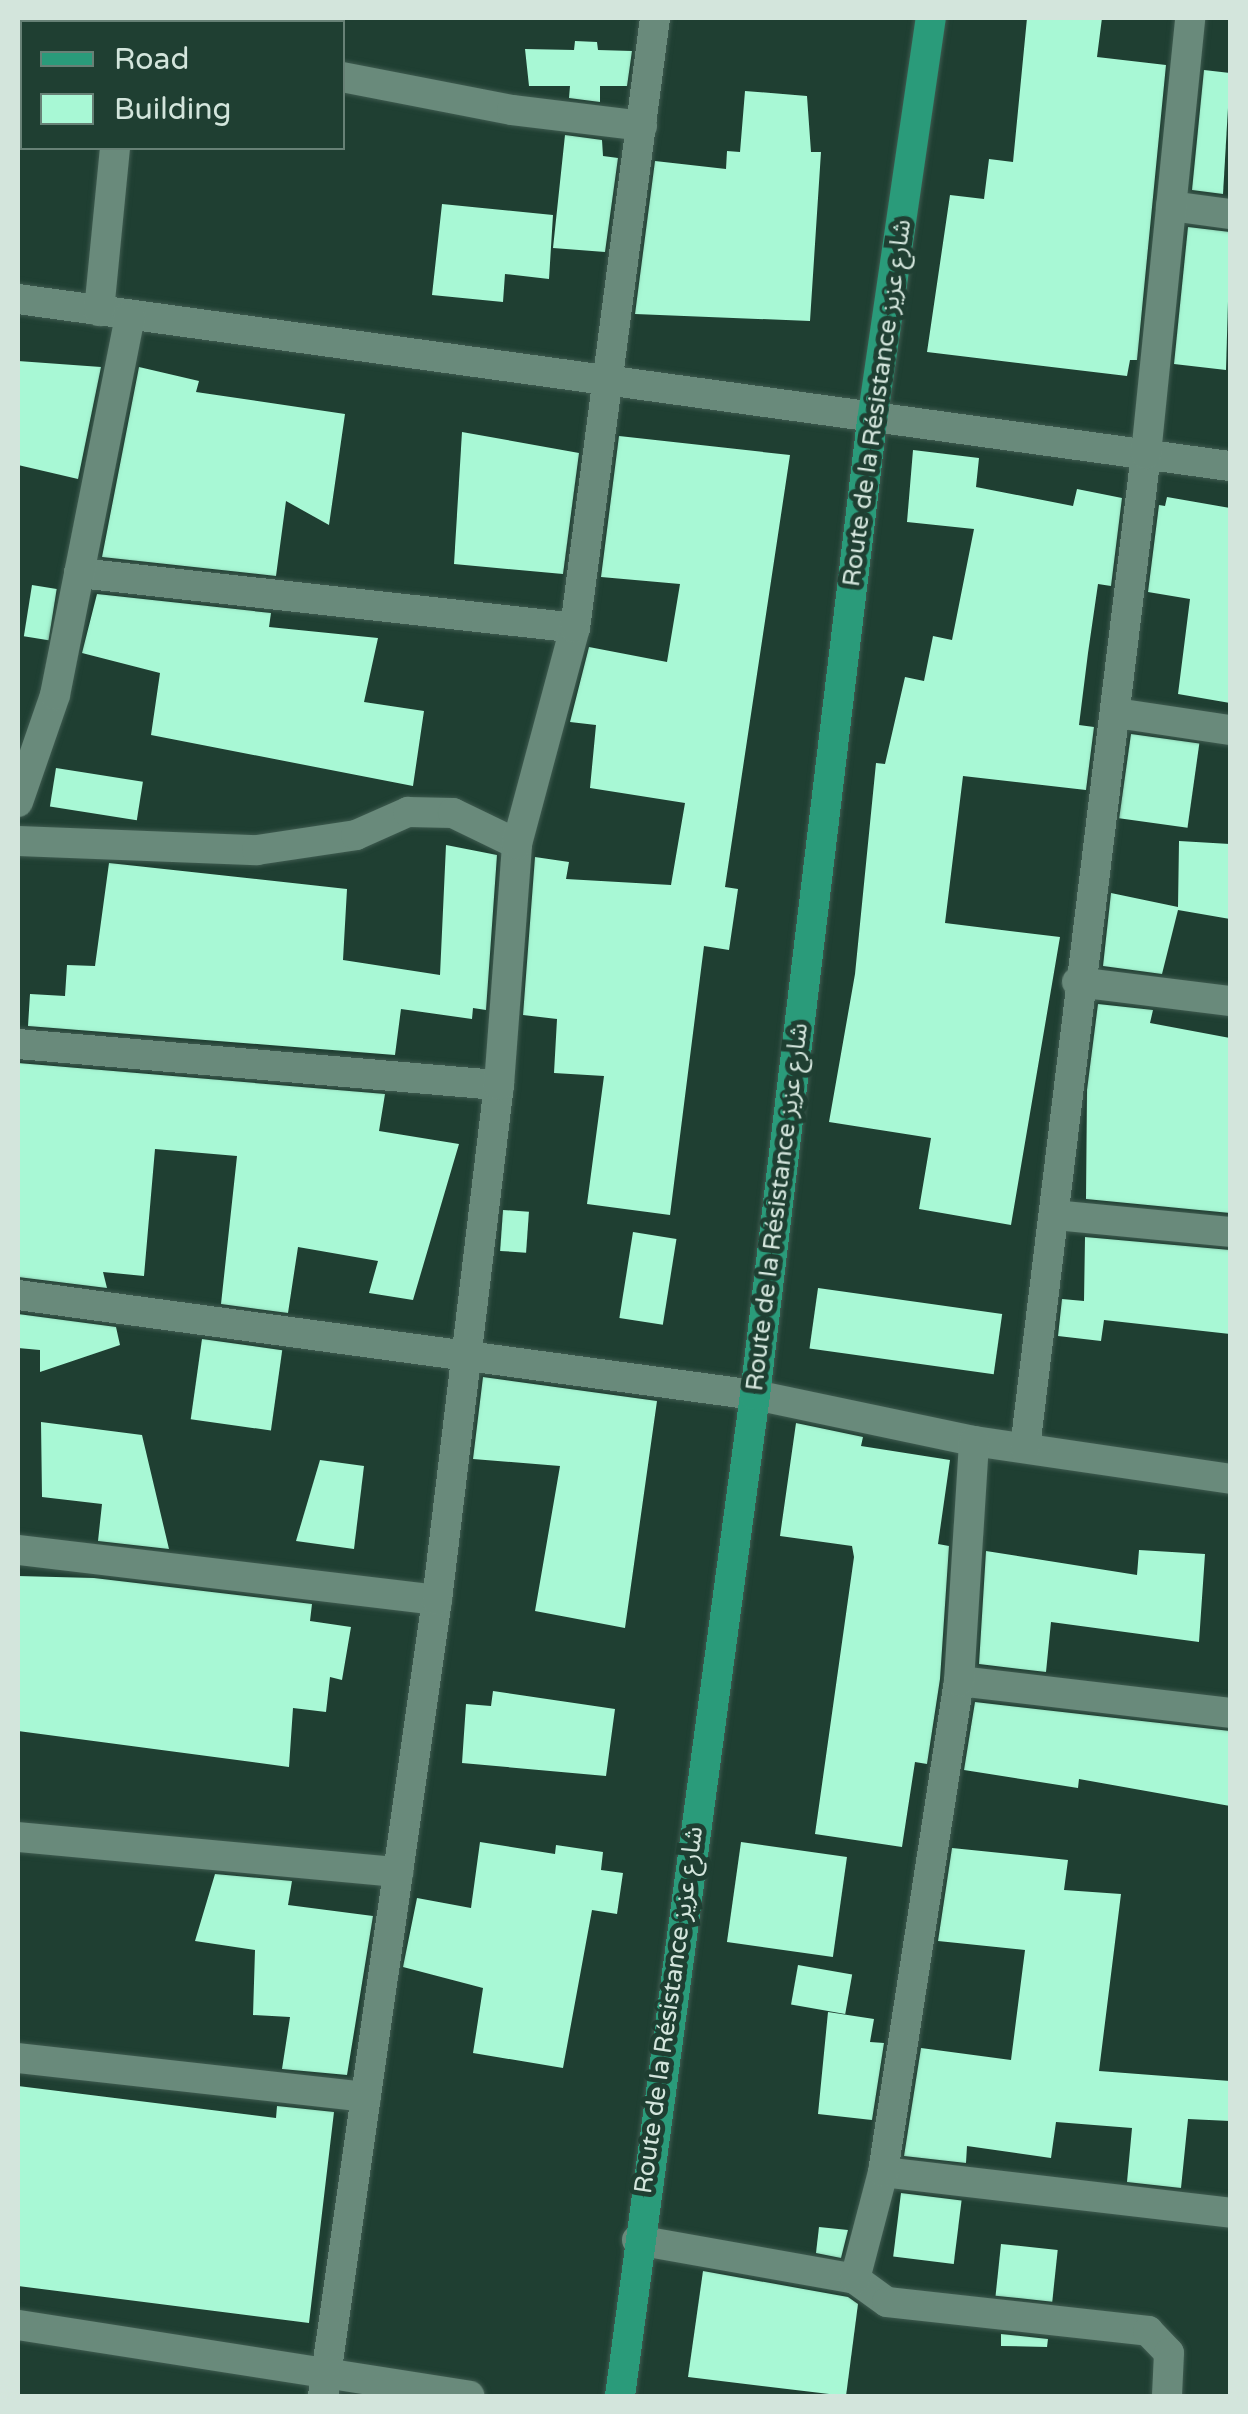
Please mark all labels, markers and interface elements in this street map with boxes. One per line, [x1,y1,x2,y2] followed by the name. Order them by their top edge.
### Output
[20,20,345,150] legend
[114,41,189,78] text: Road
[114,91,231,128] text: Building
[836,217,918,589] street label: Route de la Résistance شارع عزيز
[740,1021,814,1393] street label: Route de la Résistance شارع عزيز
[628,1824,710,2196] street label: Route de la Résistance شارع عزيز

